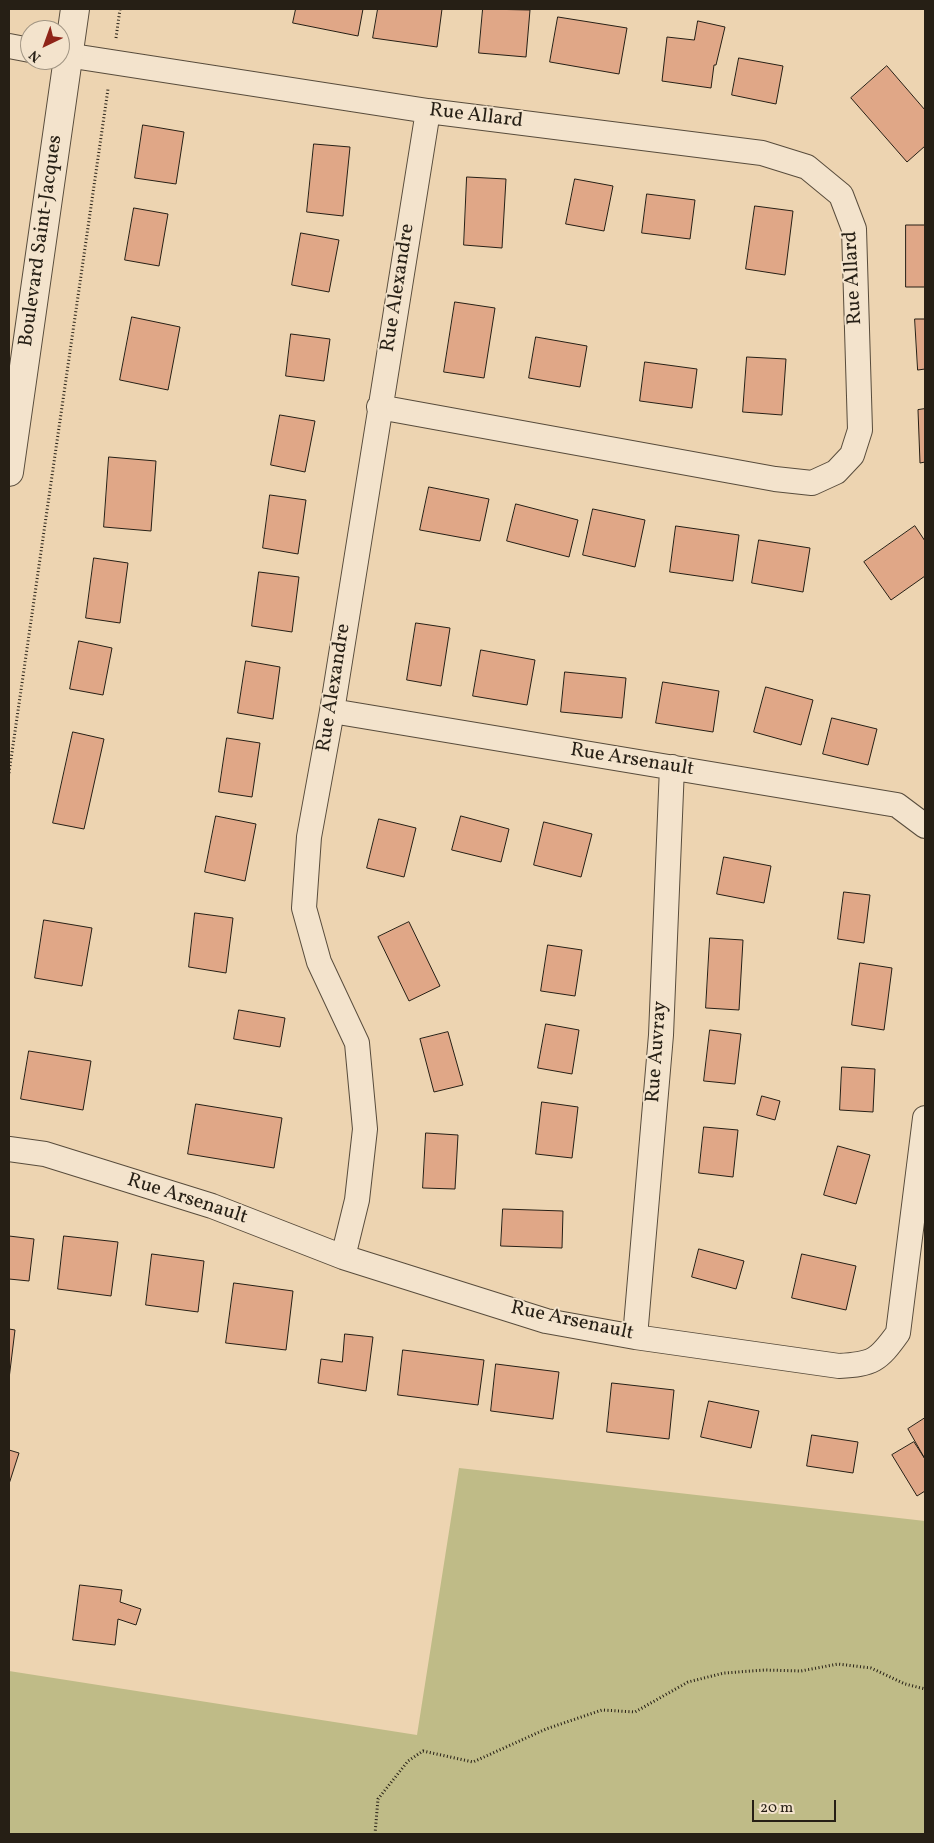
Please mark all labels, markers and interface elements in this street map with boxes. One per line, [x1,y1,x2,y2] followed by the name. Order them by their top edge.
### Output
[20,20,70,70] north arrow
[25,45,45,66] text: N
[428,99,524,135] street label: Rue Allard
[15,134,69,348] street label: Boulevard Saint-Jacques
[377,222,421,354] street label: Rue Alexandre
[840,230,868,326] street label: Rue Allard
[313,622,357,754] street label: Rue Alexandre
[568,739,696,783] street label: Rue Arsenault
[642,1000,674,1104] street label: Rue Auvray
[124,1169,250,1231] street label: Rue Arsenault
[508,1297,636,1347] street label: Rue Arsenault
[754,1790,838,1822] scale bar
[760,1798,793,1819] text: 20 m

